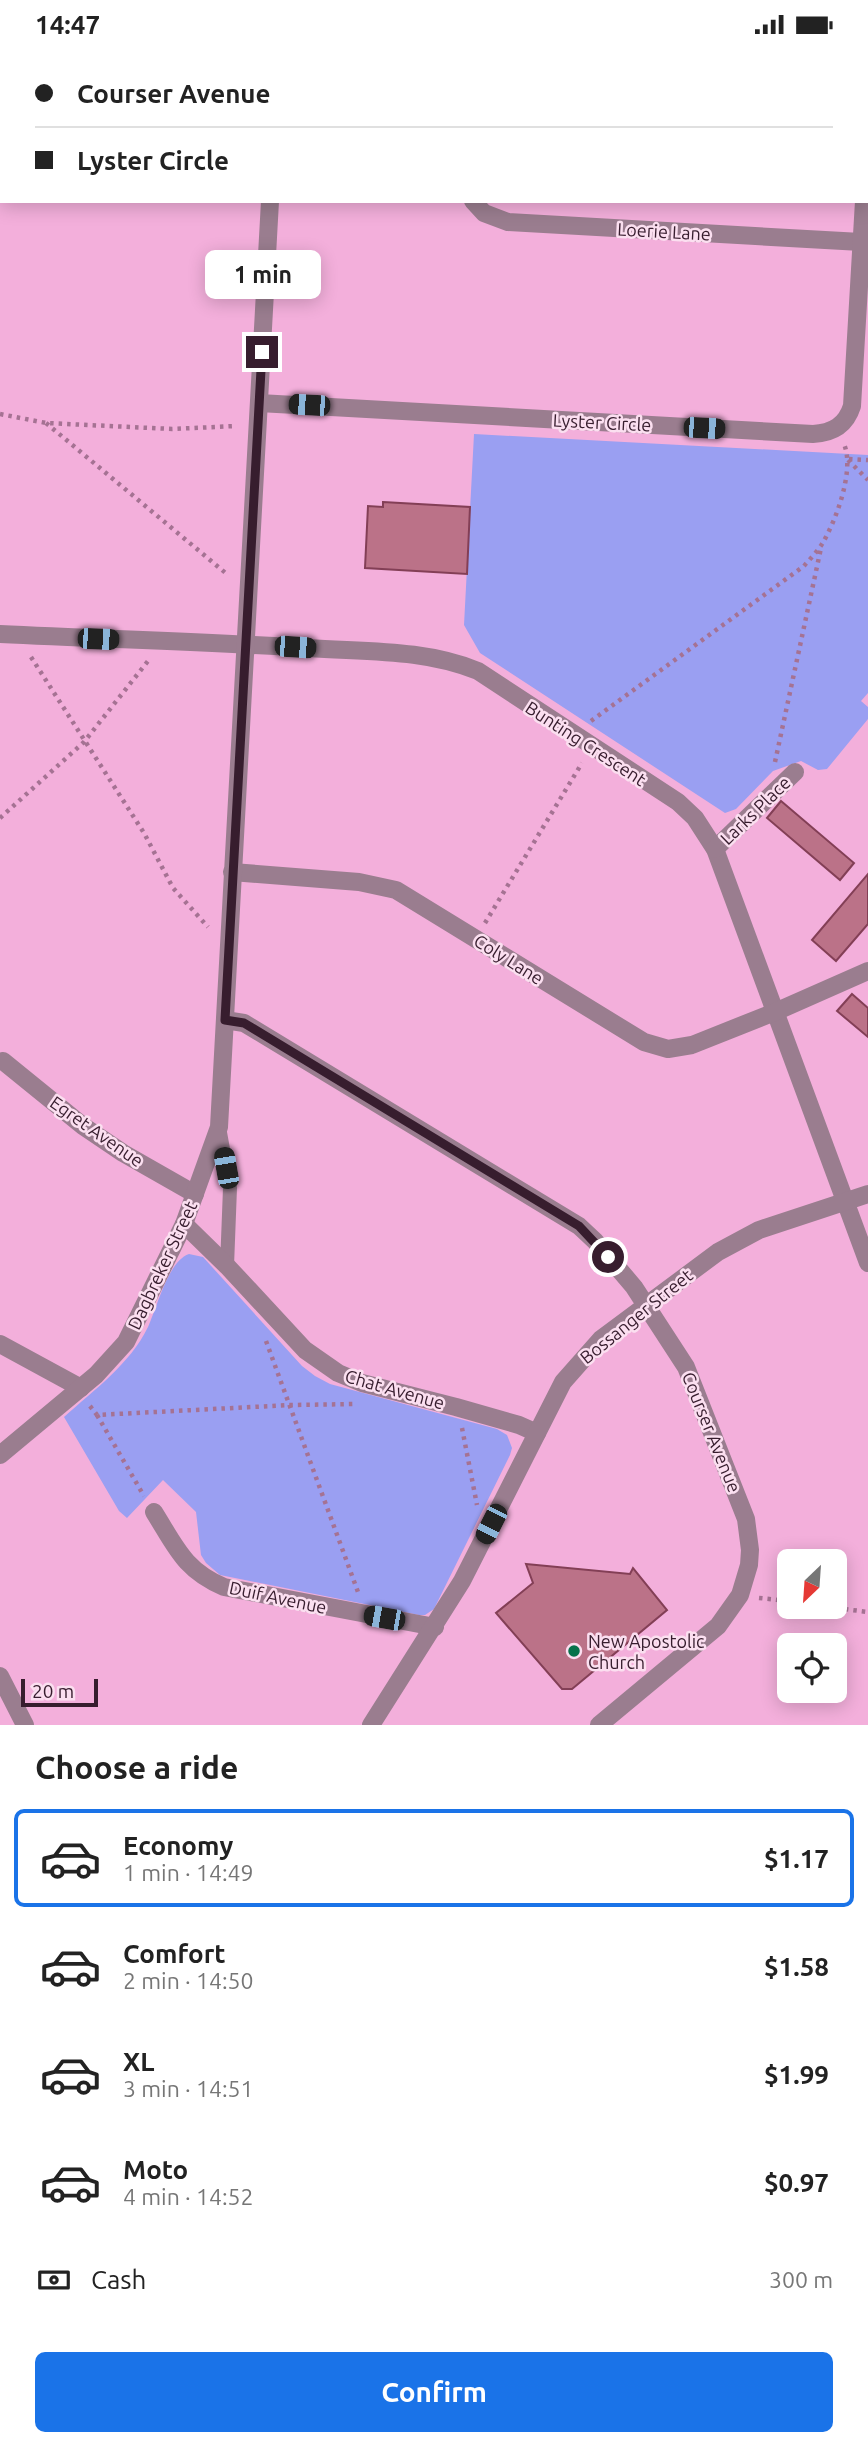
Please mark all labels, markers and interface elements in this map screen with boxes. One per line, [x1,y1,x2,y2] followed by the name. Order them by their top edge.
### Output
[35,10,100,39] text: 14:47
[77,79,271,108] text: Courser Avenue
[77,146,229,175] text: Lyster Circle
[617,219,711,243] street label: Loerie Lane
[204,251,320,299] callout: 1 min
[234,262,292,287] text: 1 min
[246,336,278,368] route end
[288,393,331,417] car
[552,409,652,435] street label: Lyster Circle
[683,416,726,440] car
[77,628,120,650] car
[274,635,317,659] car
[522,697,650,789] street label: Bunting Crescent
[716,772,794,848] street label: Larks Place
[471,930,547,988] street label: Coly Lane
[47,1092,147,1170] street label: Egret Avenue
[213,1145,240,1191] car
[123,1198,201,1332] street label: Dagbreker Street
[592,1241,624,1273] route start
[576,1265,696,1367] street label: Bossanger Street
[343,1365,447,1413] street label: Chat Avenue
[679,1369,745,1495] street label: Courser Avenue
[473,1501,510,1547] car
[777,1549,847,1619] north arrow
[777,1549,847,1703] map controls
[228,1577,328,1617] street label: Duif Avenue
[362,1604,407,1632] car
[588,1631,704,1672] place label: New Apostolic Church
[777,1633,847,1703] button: locate
[566,1643,582,1659] marker: New Apostolic Church
[21,1676,98,1708] scale bar
[32,1680,74,1702] text: 20 m
[35,1749,238,1785] text: Choose a ride
[39,1827,102,1890] icon: car
[123,1831,233,1860] text: Economy
[764,1844,829,1873] text: $1.17
[123,1860,254,1885] text: 1 min · 14:49
[39,1935,102,1998] icon: car
[123,1939,226,1968] text: Comfort
[764,1952,829,1981] text: $1.58
[123,1968,254,1993] text: 2 min · 14:50
[39,2043,102,2106] icon: car
[123,2047,154,2076] text: XL
[764,2060,829,2089] text: $1.99
[123,2076,254,2101] text: 3 min · 14:51
[39,2151,102,2214] icon: car
[123,2155,188,2184] text: Moto
[764,2168,829,2197] text: $0.97
[123,2184,254,2209] text: 4 min · 14:52
[35,2261,73,2299] icon: cash
[91,2265,146,2294] text: Cash
[769,2267,833,2292] text: 300 m
[35,2352,833,2432] button: Confirm

